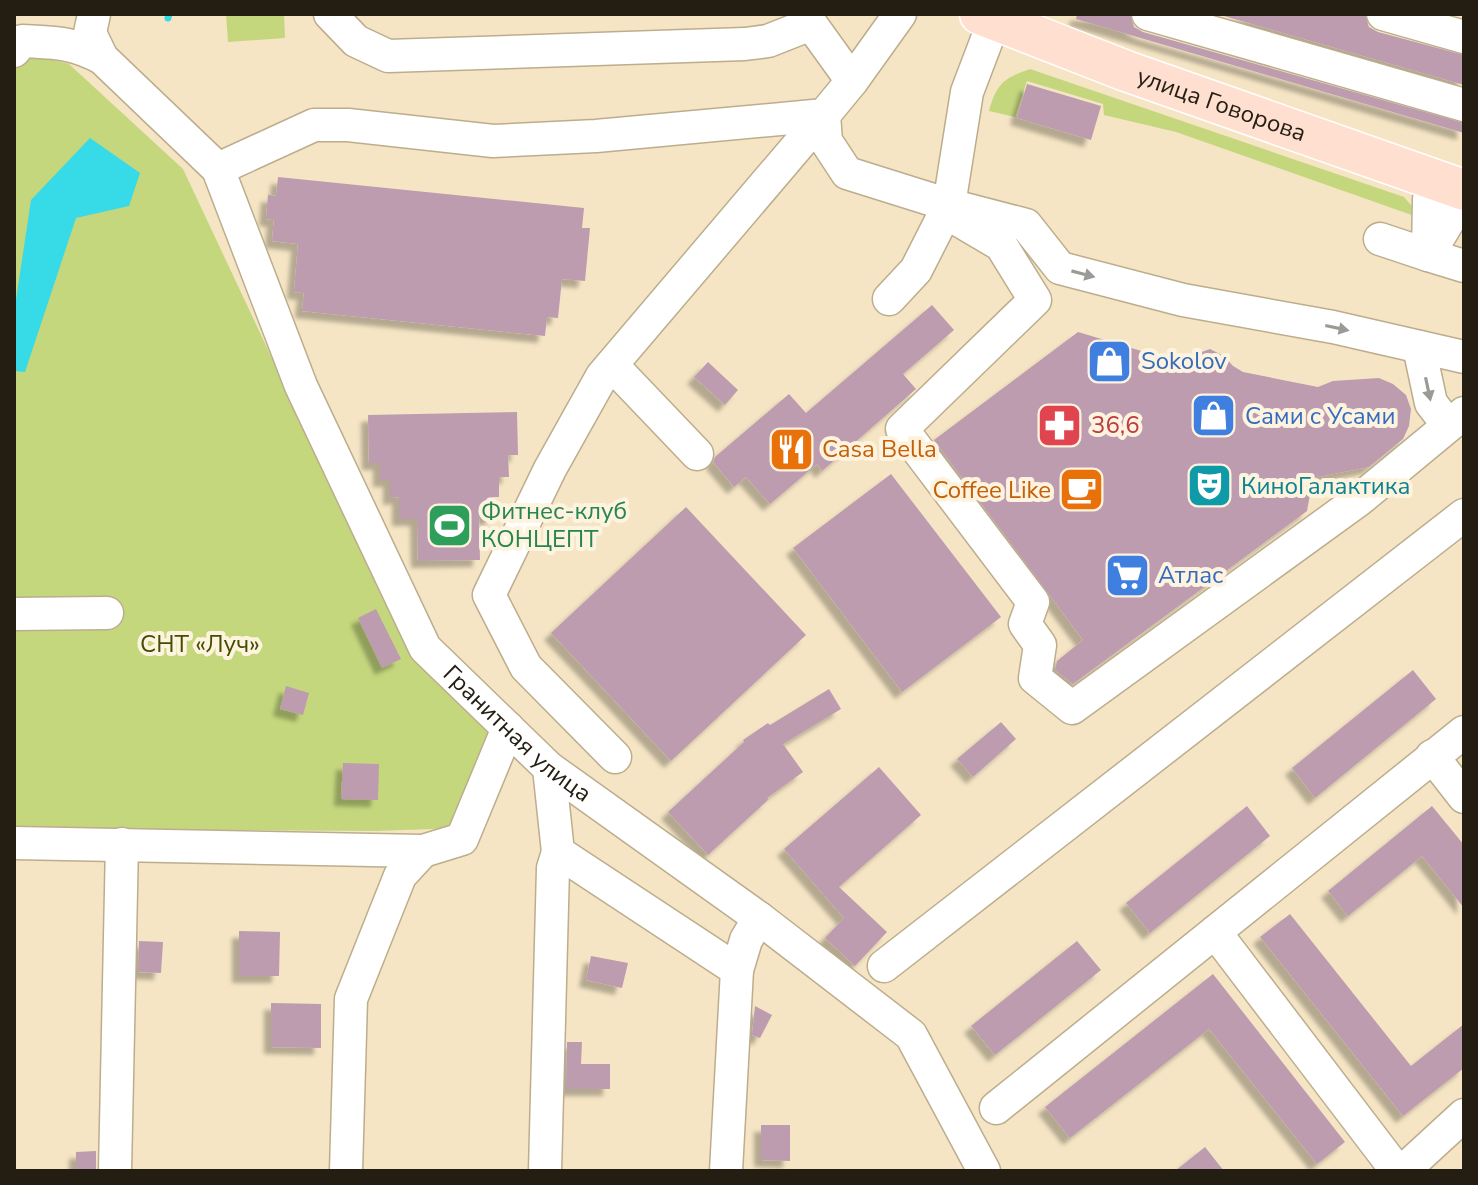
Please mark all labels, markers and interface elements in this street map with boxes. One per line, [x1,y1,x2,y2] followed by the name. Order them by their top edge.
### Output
[1132,60,1311,149] street label: улица Говорова
[1070,268,1095,280] one-way arrow
[1324,322,1349,335] one-way arrow
[1086,337,1134,385] shop icon: Sokolov
[1141,345,1227,377] place label: Sokolov
[1422,377,1435,402] one-way arrow
[1190,392,1238,440] shop icon: Сами с Усами
[1245,400,1395,432] place label: Сами с Усами
[1036,401,1084,449] pharmacy icon: 36,6
[1091,409,1140,441] place label: 36,6
[767,425,815,473] restaurant icon: Casa Bella
[822,433,937,465] place label: Casa Bella
[1186,462,1234,510] theatre icon: КиноГалактика
[1058,466,1106,514] cafe icon: Coffee Like
[1241,470,1410,502] place label: КиноГалактика
[932,474,1051,506] place label: Coffee Like
[481,495,627,555] place label: Фитнес-клуб КОНЦЕПТ
[426,501,474,549] sports icon: Фитнес-клуб КОНЦЕПТ
[1103,551,1151,599] supermarket icon: Атлас
[1158,559,1223,591] place label: Атлас
[140,628,260,660] park label: СНТ «Луч»
[436,658,598,809] street label: Гранитная улица

